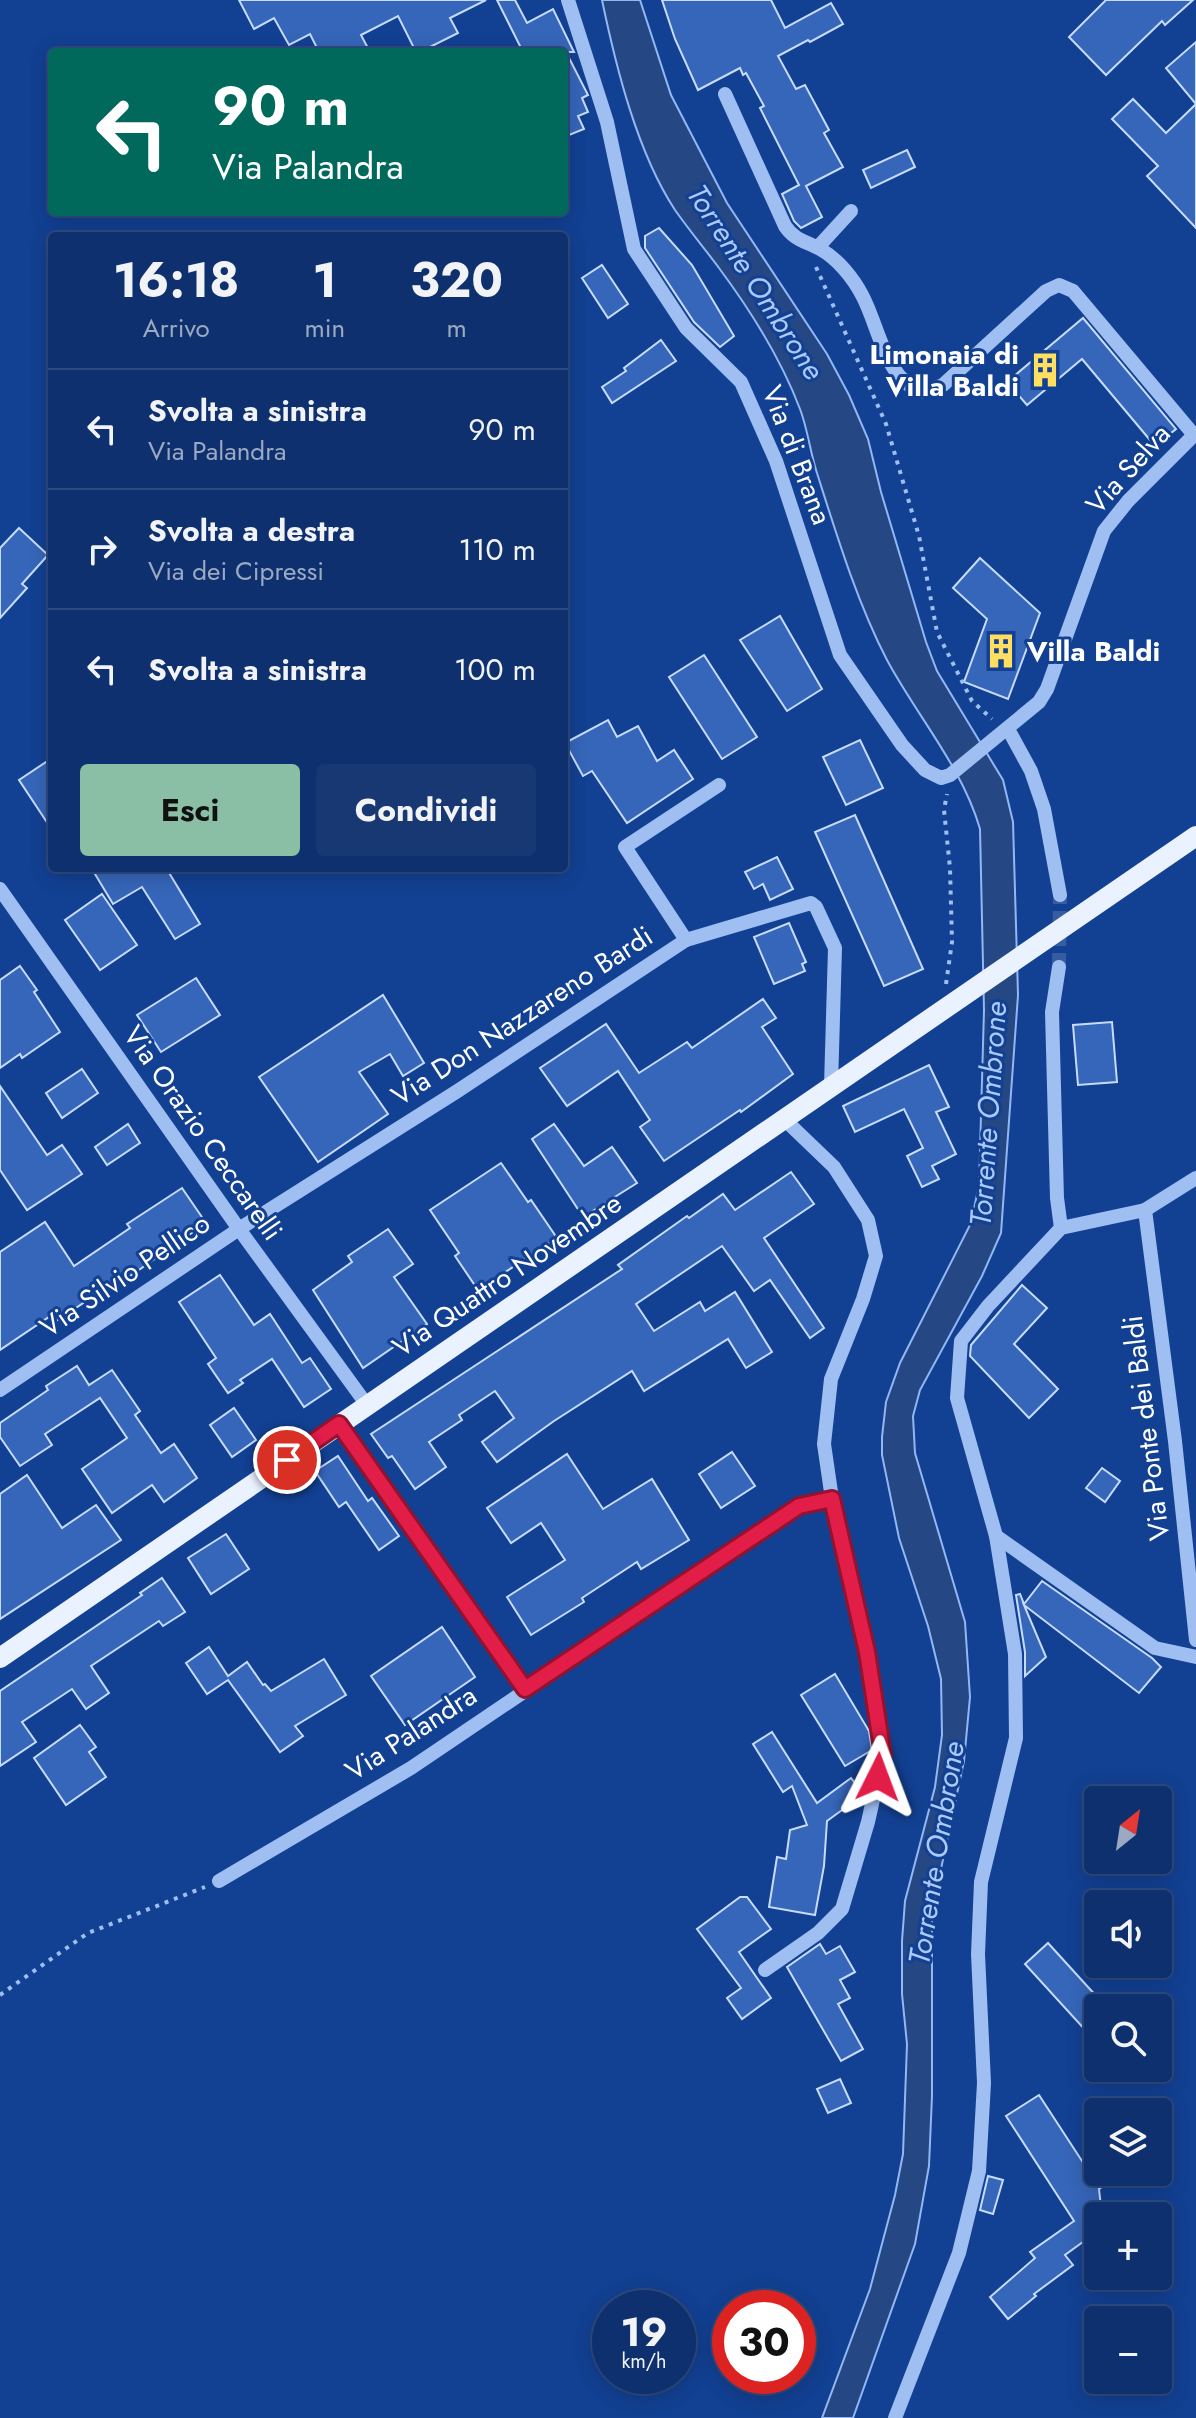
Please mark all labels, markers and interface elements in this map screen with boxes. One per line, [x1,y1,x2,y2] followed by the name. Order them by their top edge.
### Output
[212,65,349,146] text: 90 m
[80,80,184,184] icon: left
[212,140,404,192] text: Via Palandra
[677,176,835,388] water label: Torrente Ombrone
[113,246,239,315] text: 16:18
[313,246,337,315] text: 1
[410,246,503,315] text: 320
[143,309,210,347] text: Arrivo
[304,309,345,347] text: min
[446,309,467,347] text: m
[870,334,1019,407] place label: Limonaia di Villa Baldi
[1026,351,1064,389] building icon: Limonaia di Villa Baldi
[752,379,842,531] street label: Via di Brana
[148,389,367,432] text: Svolta a sinistra
[80,407,124,451] icon: left
[468,408,536,451] text: 90 m
[1076,415,1180,523] street label: Via Selva
[148,432,287,470] text: Via Palandra
[148,509,355,552] text: Svolta a destra
[80,527,124,571] icon: right
[459,528,536,571] text: 110 m
[148,552,324,590] text: Via dei Cipressi
[1026,631,1160,672] place label: Villa Baldi
[982,632,1020,670] building icon: Villa Baldi
[80,647,124,691] icon: left
[148,648,367,691] text: Svolta a sinistra
[454,648,536,691] text: 100 m
[80,764,300,856] button: Esci
[316,764,536,856] button: Condividi
[383,916,661,1116] street label: Via Don Nazzareno Bardi
[959,1000,1017,1228] water label: Torrente Ombrone
[113,1017,293,1249] street label: Via Orazio Ceccarelli
[384,1183,630,1367] street label: Via Quattro Novembre
[32,1203,218,1347] street label: Via Silvio Pellico
[1112,1313,1180,1543] street label: Via Ponte dei Baldi
[253,1426,321,1494] pin
[265,1438,309,1482] icon: arrive
[337,1675,485,1791] street label: Via Palandra
[836,1735,920,1819] position arrow
[897,1738,975,1968] water label: Torrente Ombrone
[1084,1786,1172,1874] north arrow
[1084,1786,1172,2394] map controls
[1084,1890,1172,1978] button: sound
[1084,1994,1172,2082] button: search
[1084,2098,1172,2186] button: layers
[1084,2202,1172,2290] button: +
[712,2290,816,2394] speed limit sign: 30
[620,2303,668,2361] text: 19
[1084,2306,1172,2394] button: −
[621,2347,667,2376] text: km/h

